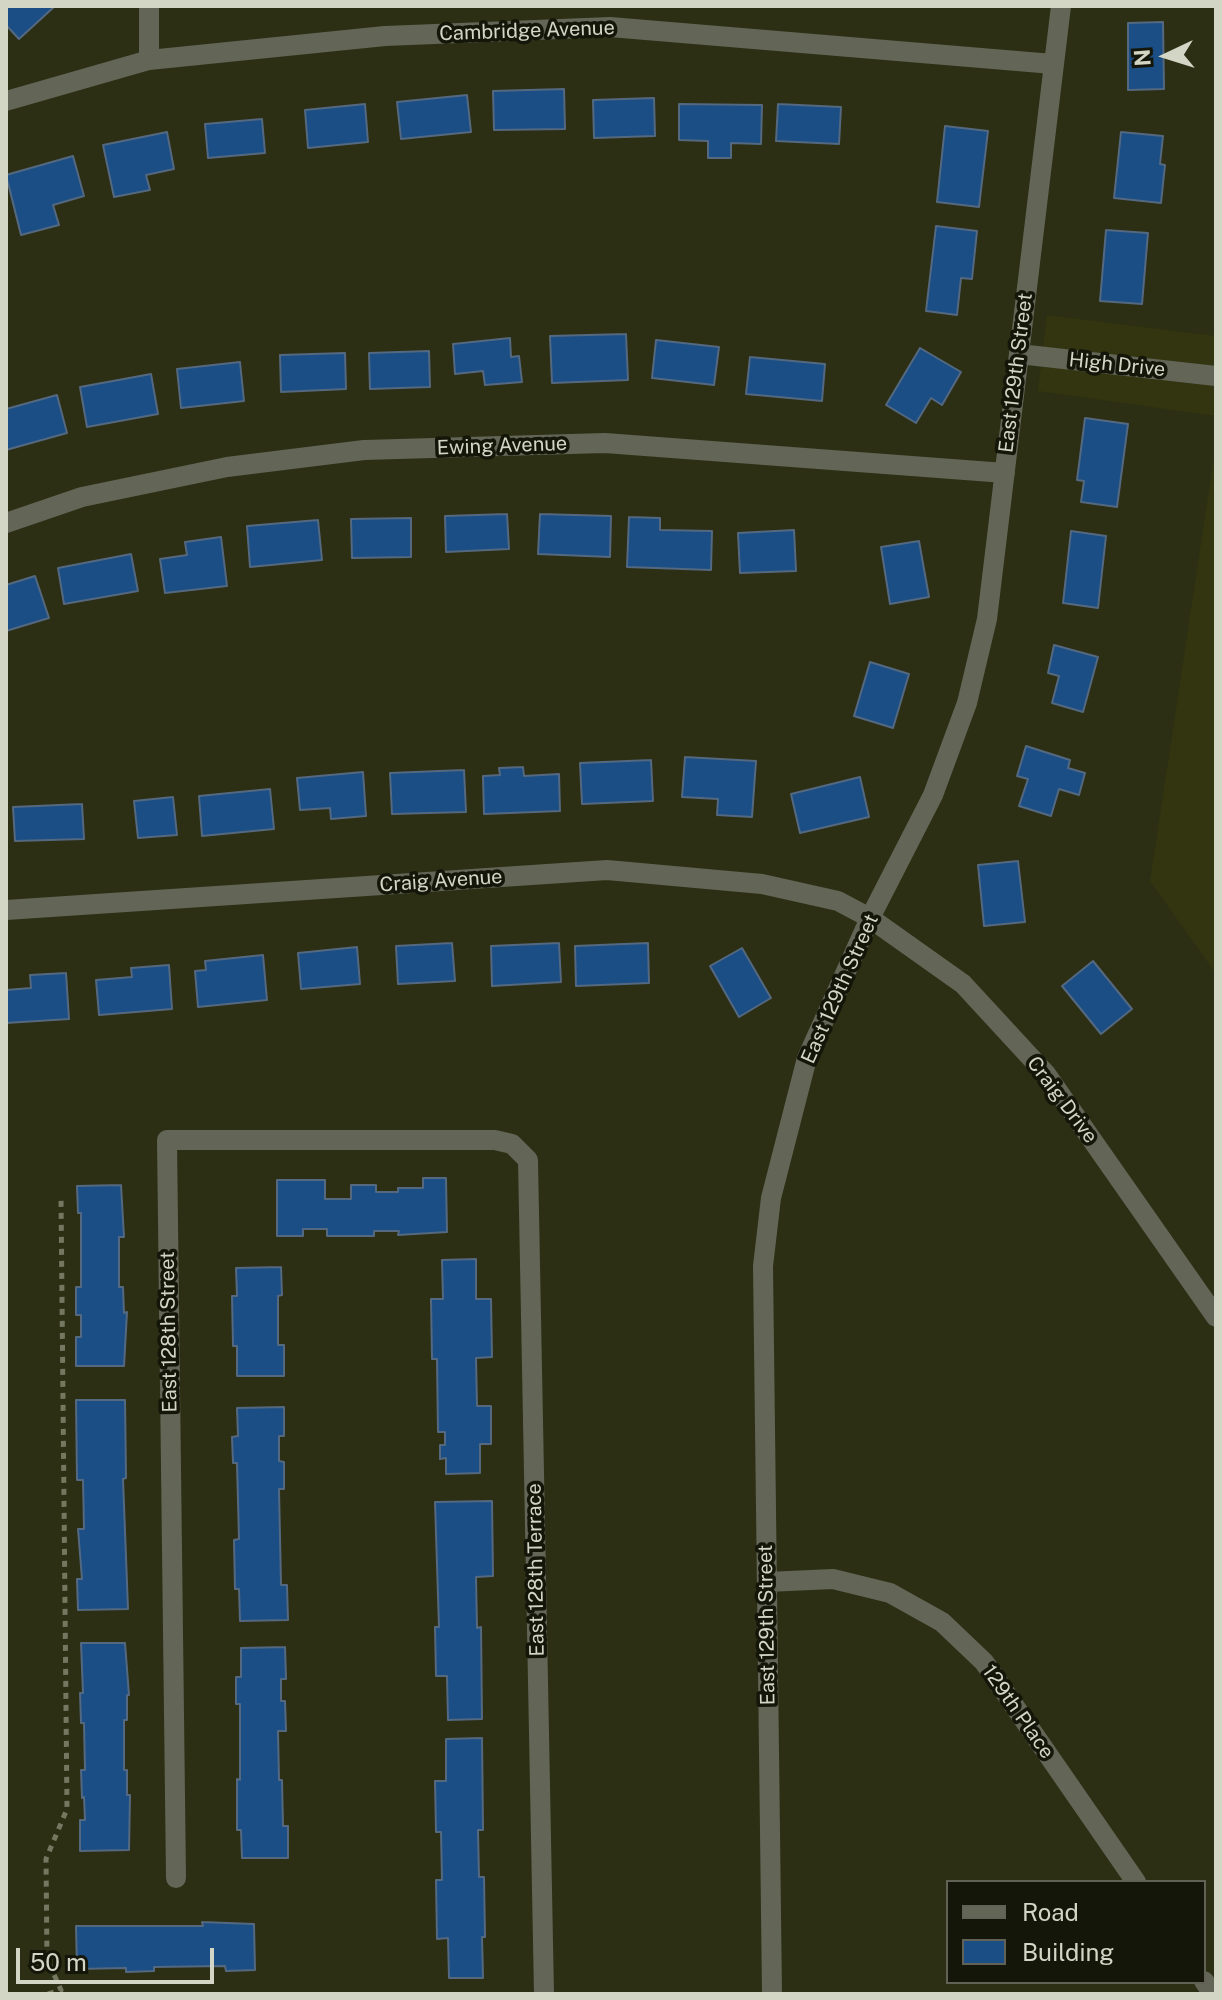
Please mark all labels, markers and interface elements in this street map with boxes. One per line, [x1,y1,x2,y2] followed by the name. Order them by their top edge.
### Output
[439,16,615,46] street label: Cambridge Avenue
[1126,16,1206,96] north arrow
[1128,48,1156,67] text: N
[994,292,1038,454] street label: East 129th Street
[1068,348,1166,382] street label: High Drive
[436,432,568,460] street label: Ewing Avenue
[379,865,503,897] street label: Craig Avenue
[796,911,884,1067] street label: East 129th Street
[1022,1052,1102,1148] street label: Craig Drive
[156,1251,182,1413] street label: East 128th Street
[522,1483,550,1657] street label: East 128th Terrace
[754,1544,780,1706] street label: East 129th Street
[977,1661,1059,1763] street label: 129th Place
[946,1880,1206,1984] legend
[1022,1898,1079,1926] text: Road
[20,1932,218,1982] scale bar
[1022,1938,1114,1966] text: Building
[30,1948,87,1976] text: 50 m

